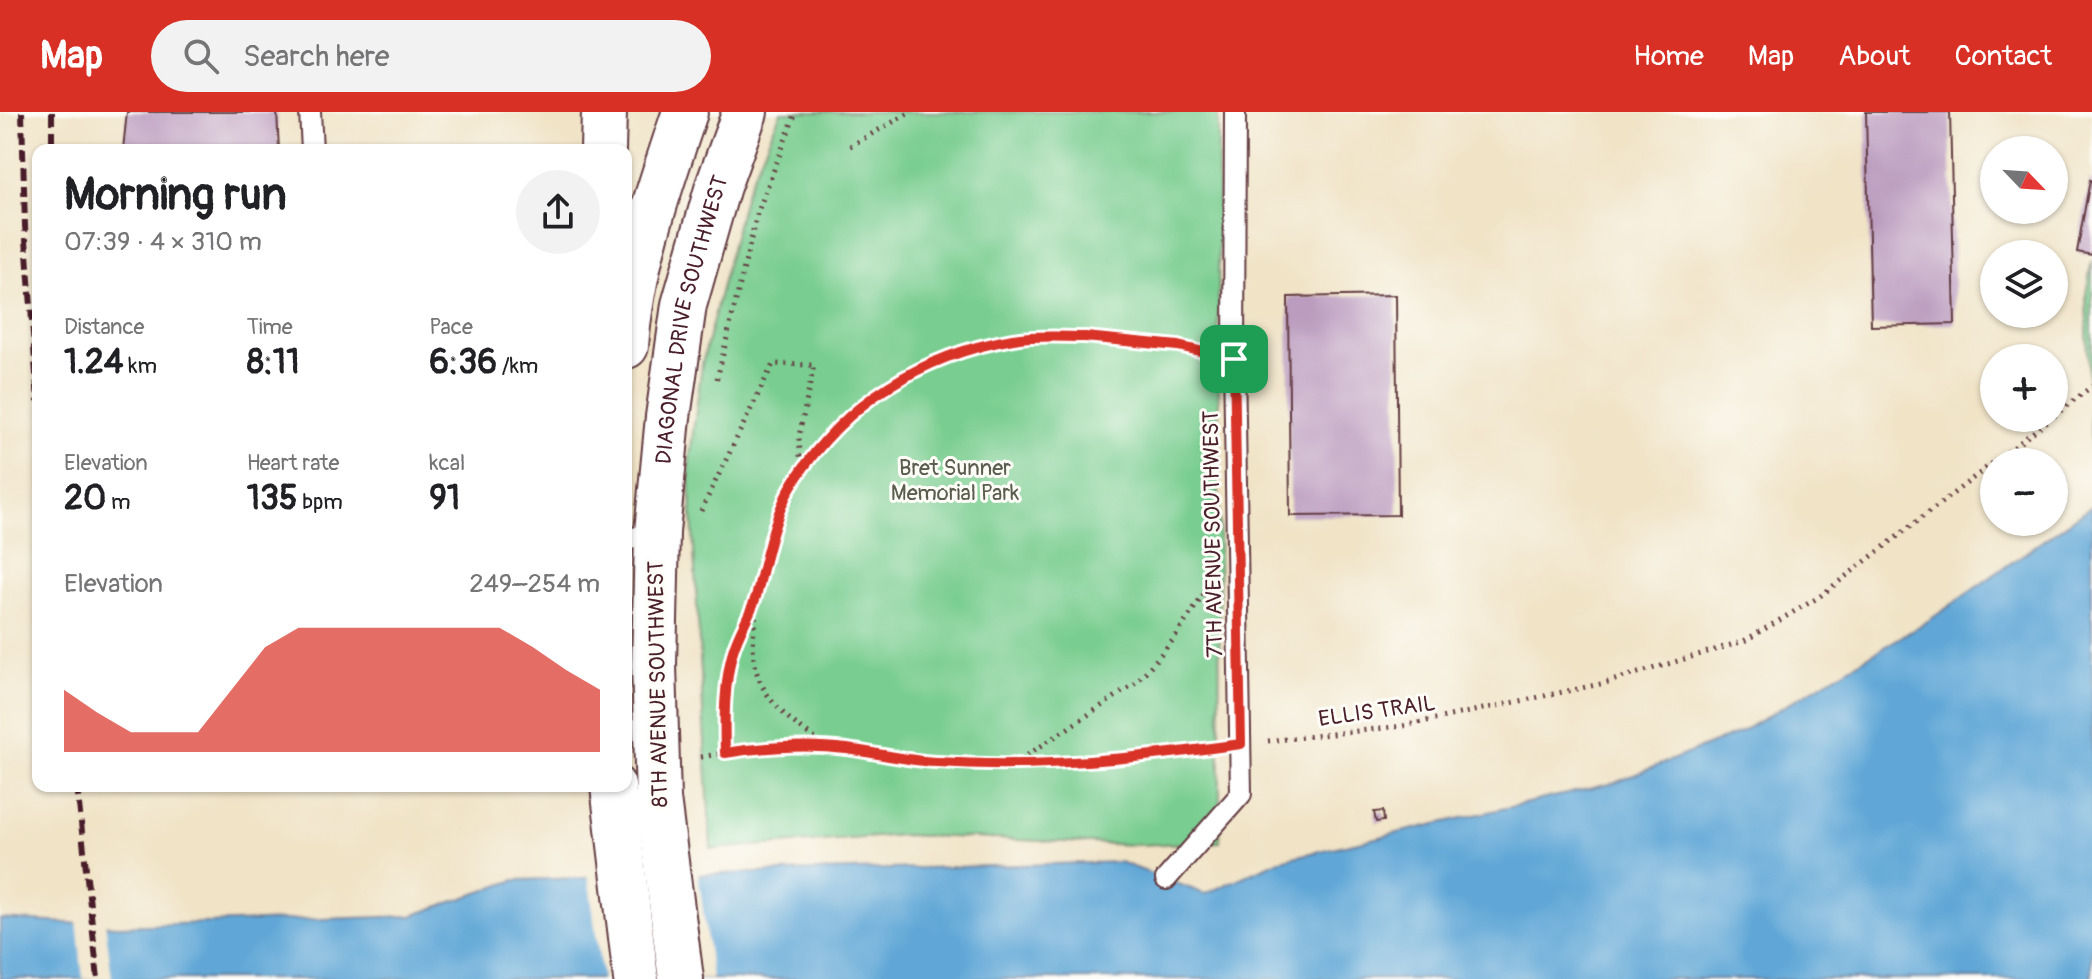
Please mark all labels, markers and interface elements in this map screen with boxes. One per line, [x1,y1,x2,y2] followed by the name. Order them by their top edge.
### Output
[151,20,711,92] search box
[40,32,103,80] text: Map
[179,34,223,78] icon: search
[243,38,390,75] text: Search here
[1633,39,1704,74] text: Home
[1748,39,1794,74] text: Map
[1838,39,1911,74] text: About
[1955,39,2052,74] text: Contact
[1980,136,2068,224] north arrow
[1980,136,2068,536] map controls
[64,168,287,223] text: Morning run
[516,170,600,254] button: share
[650,172,735,465] street label: DIAGONAL DRIVE SOUTHWEST
[64,226,262,258] text: 07:39 · 4 × 310 m
[1980,240,2068,328] button: layers
[64,313,144,341] text: Distance
[247,313,293,341] text: Time
[429,313,473,341] text: Pace
[1200,325,1268,393] pin
[1212,337,1256,381] icon: arrive
[64,341,123,384] text: 1.24
[247,341,299,384] text: 8:11
[429,341,497,384] text: 6:36
[1980,344,2068,432] button: +
[123,352,157,380] text: km
[497,352,538,380] text: /km
[1197,410,1229,658] street label: 7TH AVENUE SOUTHWEST
[1980,448,2068,536] button: −
[64,449,148,477] text: Elevation
[247,449,339,477] text: Heart rate
[429,449,465,477] text: kcal
[891,454,1019,507] park label: Bret Sunner Memorial Park
[64,477,106,520] text: 20
[247,477,297,520] text: 135
[429,477,460,520] text: 91
[106,488,131,516] text: m
[297,488,343,516] text: bpm
[642,560,674,808] street label: 8TH AVENUE SOUTHWEST
[64,568,163,600] text: Elevation
[469,568,600,600] text: 249–254 m
[1317,689,1437,733] street label: ELLIS TRAIL

